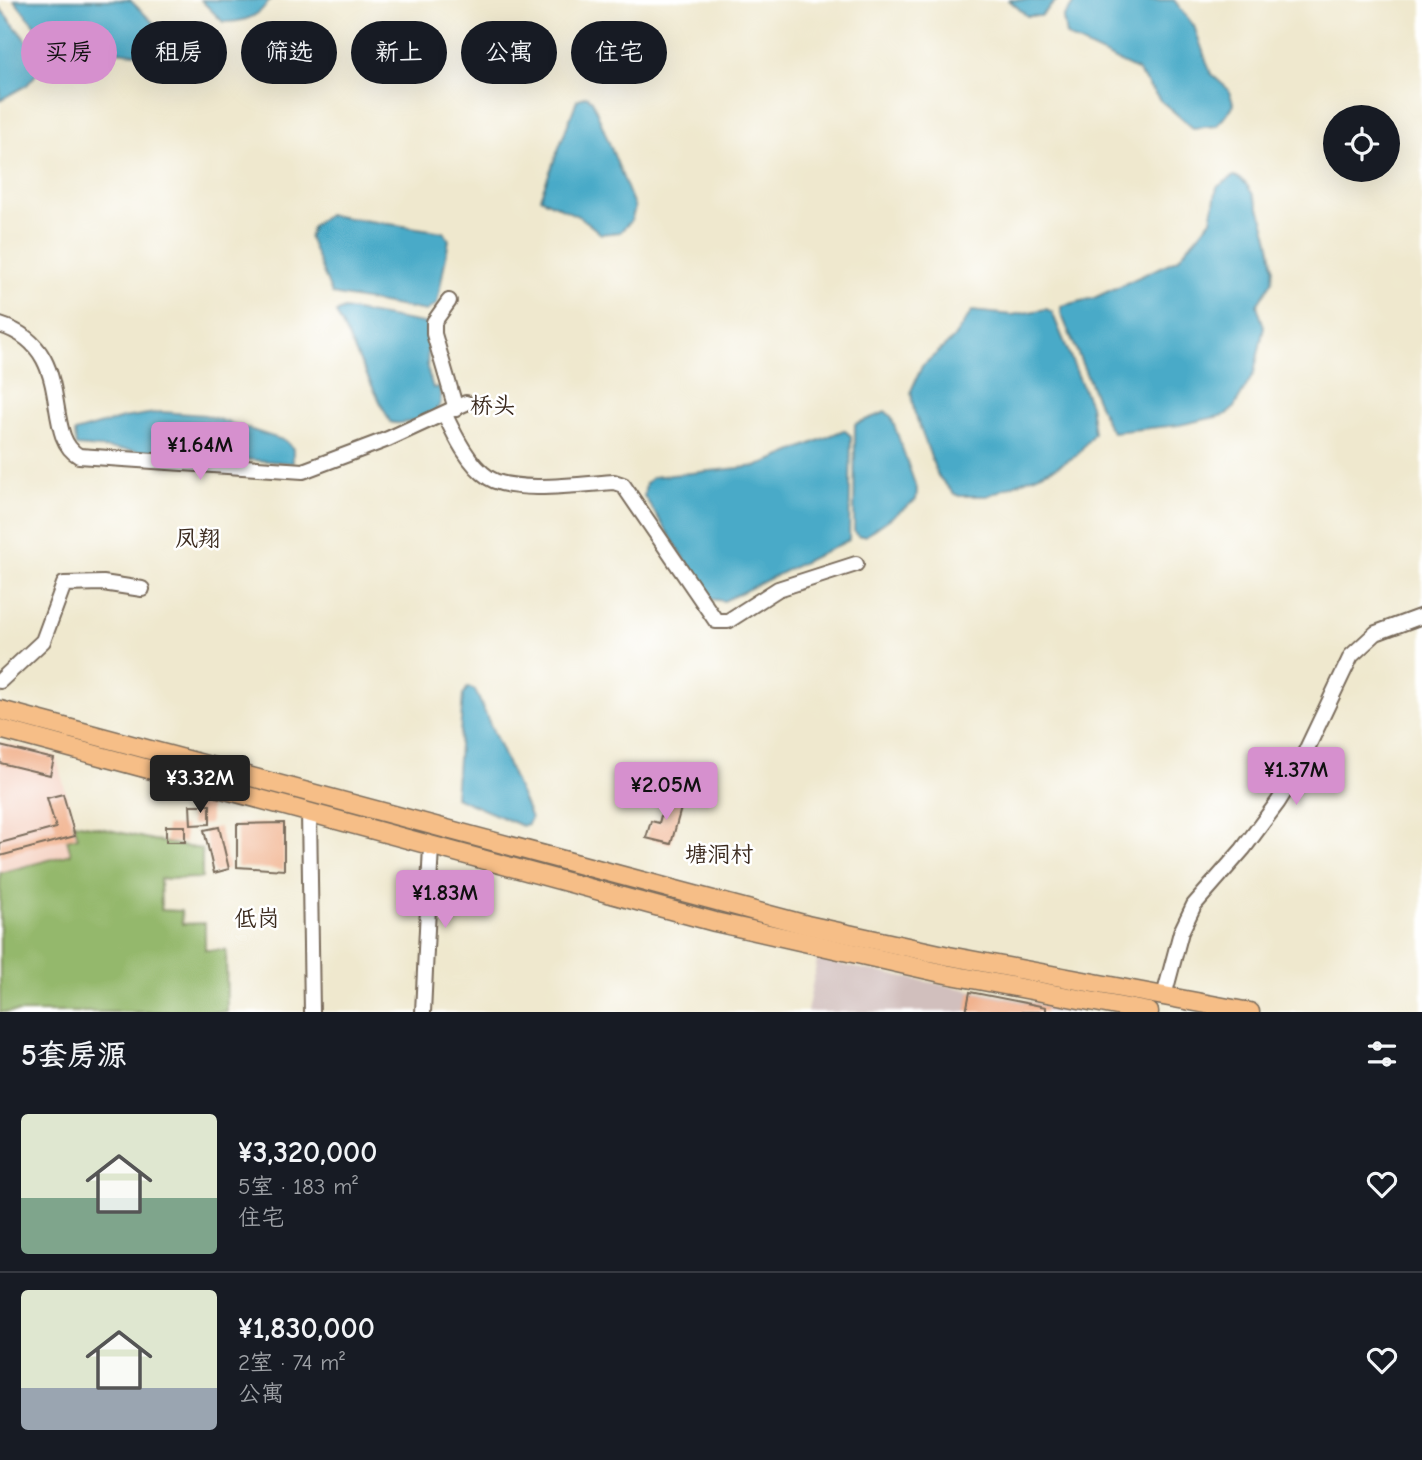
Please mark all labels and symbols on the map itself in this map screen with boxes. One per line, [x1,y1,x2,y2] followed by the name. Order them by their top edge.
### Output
[470,392,516,419] district label: 桥头
[143,422,257,482] pin: ¥1.64M
[175,525,221,552] district label: 凤翔
[1239,748,1353,807] pin: ¥1.37M
[143,756,257,815] pin: ¥3.32M
[609,762,723,822] pin: ¥2.05M
[685,841,754,868] district label: 塘洞村
[388,870,502,930] pin: ¥1.83M
[234,905,280,932] district label: 低岗

